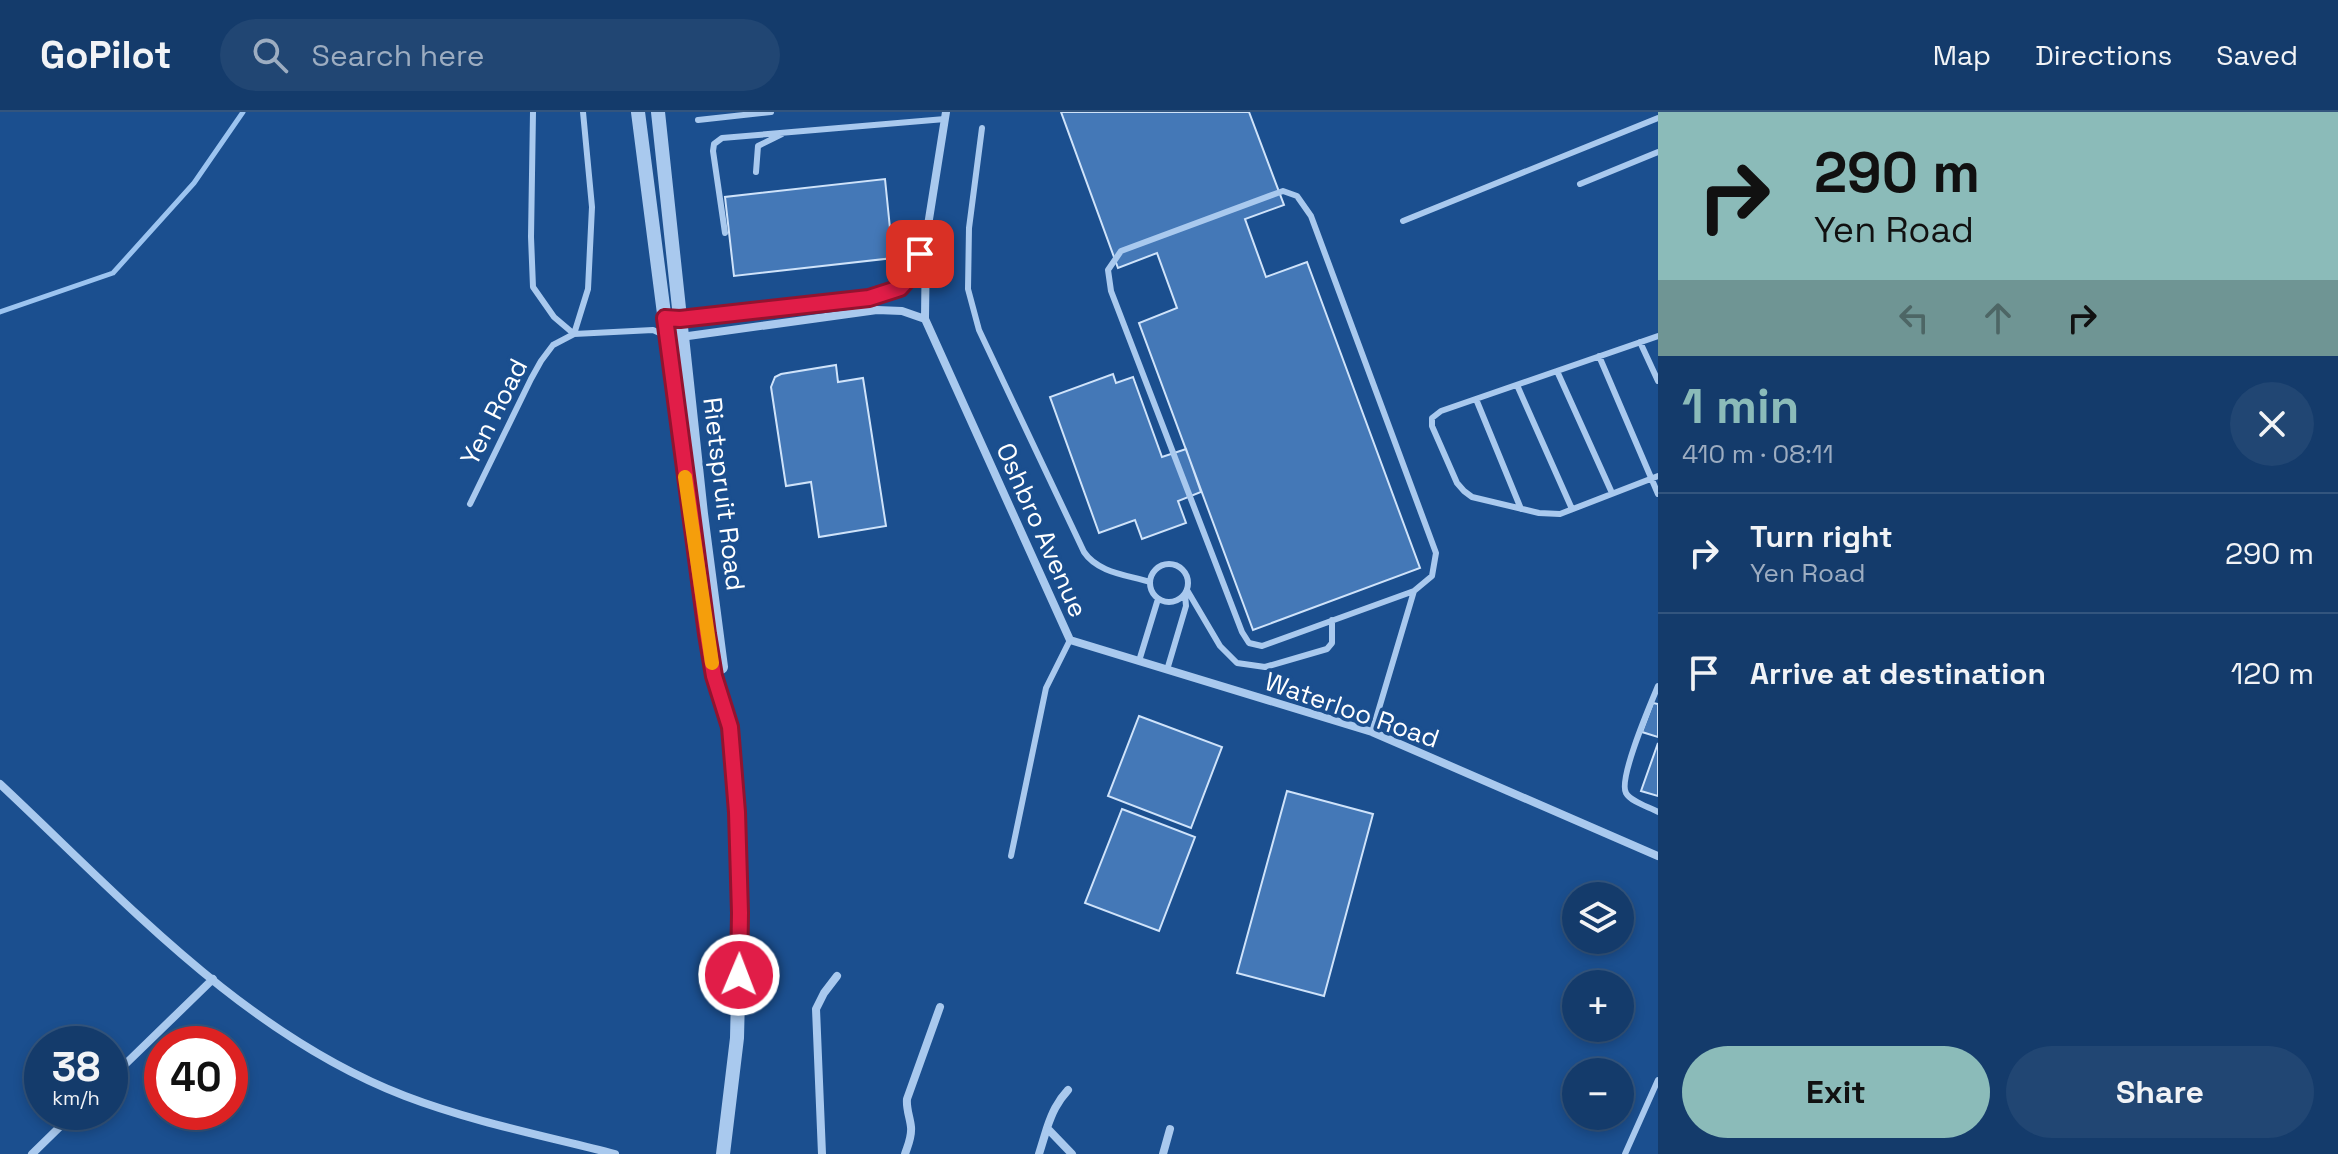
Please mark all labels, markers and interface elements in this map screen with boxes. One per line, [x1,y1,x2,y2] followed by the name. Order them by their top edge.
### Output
[220,19,780,91] search box
[40,31,172,79] text: GoPilot
[248,33,292,77] icon: search
[312,36,484,75] text: Search here
[1933,37,1991,73] text: Map
[2035,37,2172,73] text: Directions
[2216,37,2298,73] text: Saved
[1814,137,1980,208] text: 290 m
[1682,144,1786,248] icon: right
[1814,207,1974,253] text: Yen Road
[886,220,954,288] pin
[898,232,942,276] icon: arrive
[1892,296,1936,340] icon: left
[1976,296,2020,340] icon: ahead
[2060,296,2104,340] icon: right
[453,353,535,471] street label: Yen Road
[1682,376,1799,437] text: 1 min
[2230,382,2314,466] button: close
[695,395,753,593] street label: Rietspruit Road
[1682,437,1834,471] text: 410 m · 08:11
[988,438,1096,622] street label: Oshbro Avenue
[1750,517,1893,556] text: Turn right
[1682,531,1726,575] icon: right
[2225,534,2314,573] text: 290 m
[1750,556,1865,590] text: Yen Road
[1682,651,1726,695] icon: arrive
[1750,654,2046,693] text: Arrive at destination
[2231,654,2314,693] text: 120 m
[1260,664,1444,756] street label: Waterloo Road
[1562,882,1634,1130] map controls
[1562,882,1634,954] button: layers
[697,933,781,1017] position arrow
[1562,970,1634,1042] button: +
[144,1026,248,1130] speed limit sign: 40
[52,1042,100,1093] text: 38
[1682,1046,1990,1138] button: Exit
[2006,1046,2314,1138] button: Share
[1562,1058,1634,1130] button: −
[52,1085,100,1111] text: km/h

